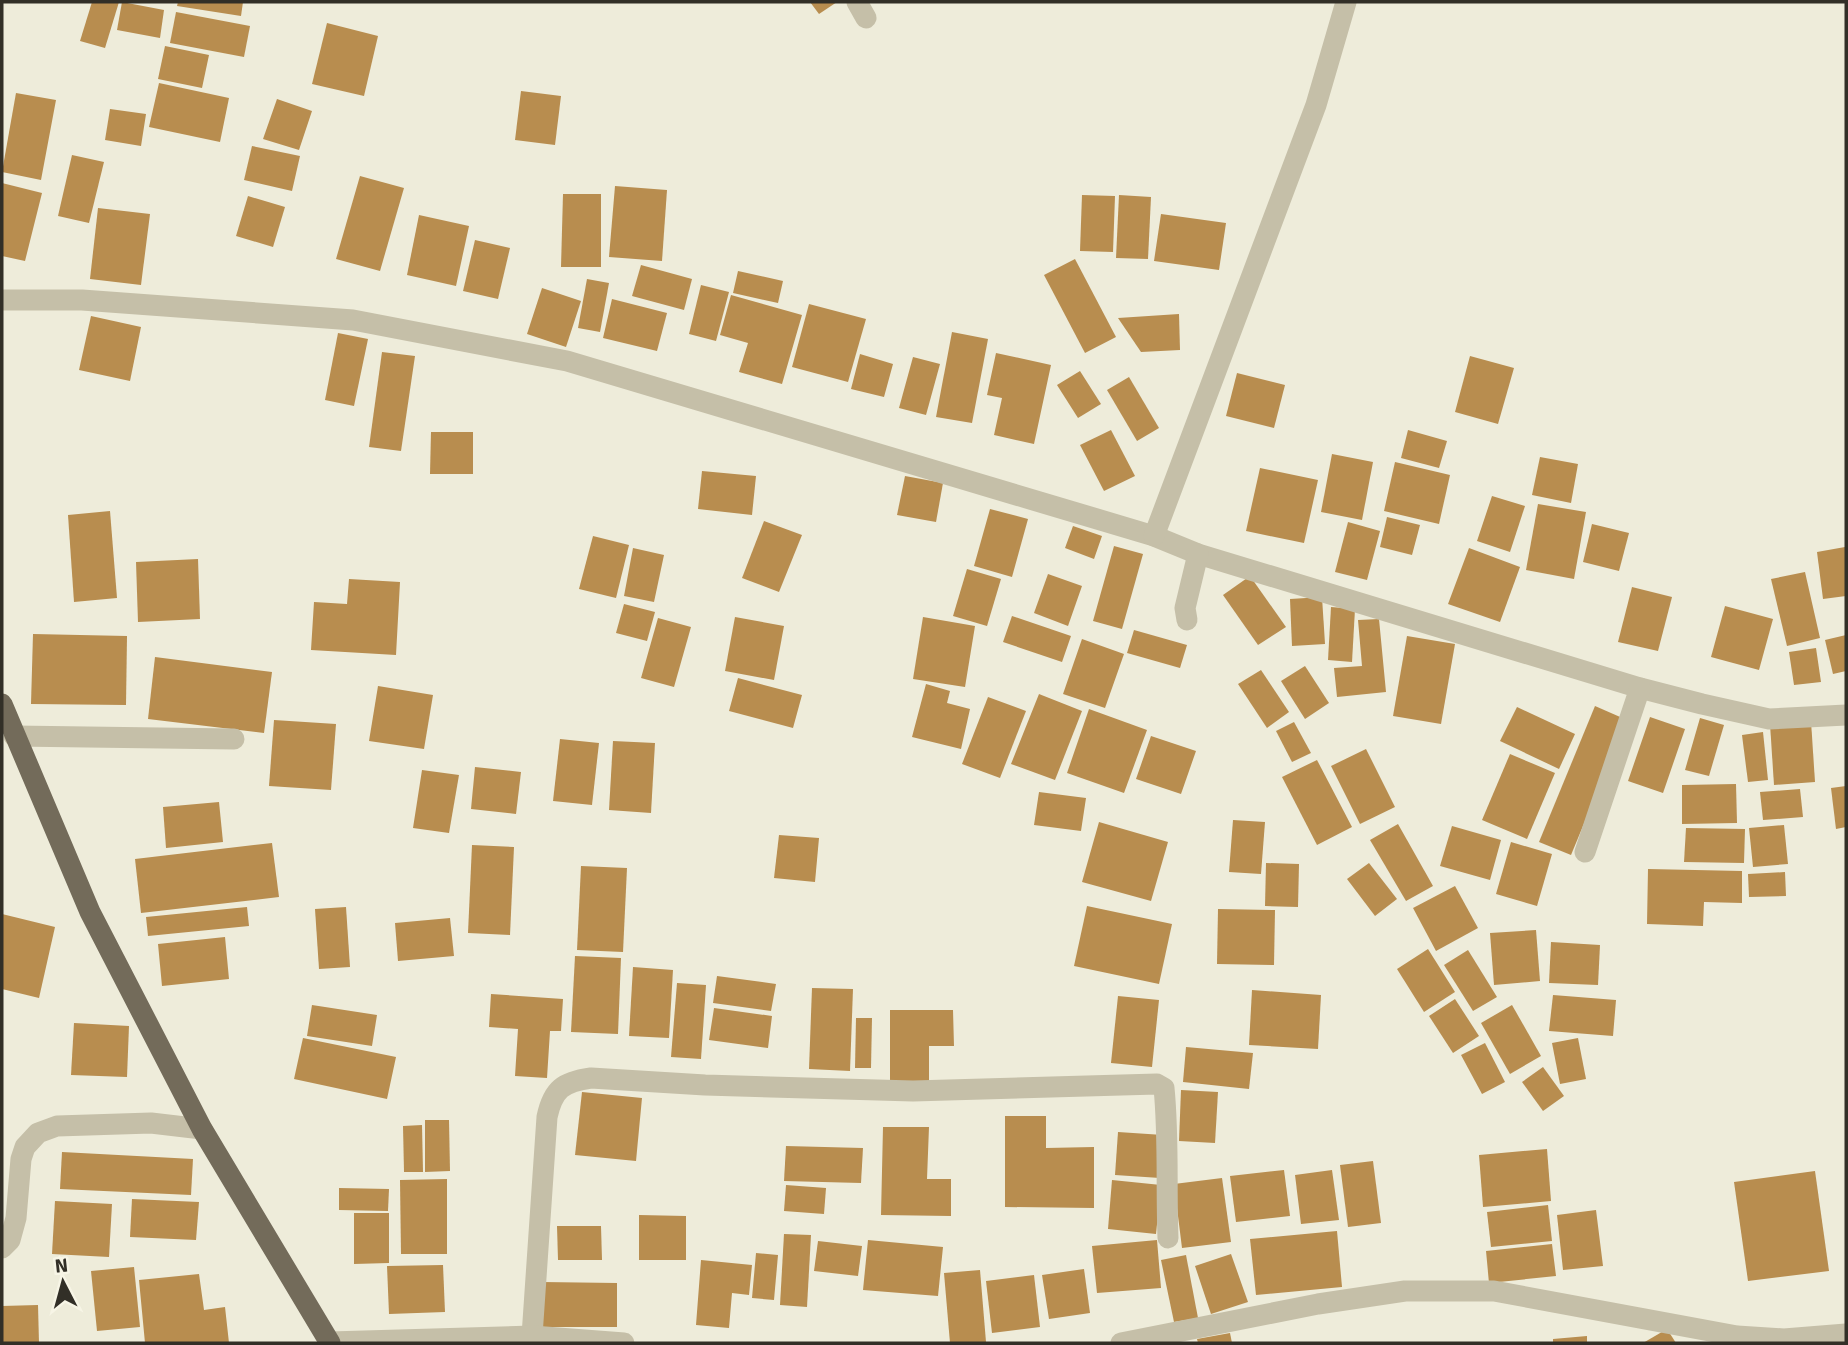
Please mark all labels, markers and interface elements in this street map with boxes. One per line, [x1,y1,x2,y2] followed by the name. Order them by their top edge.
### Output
[28,1247,98,1317] north arrow
[54,1253,69,1279] text: N

